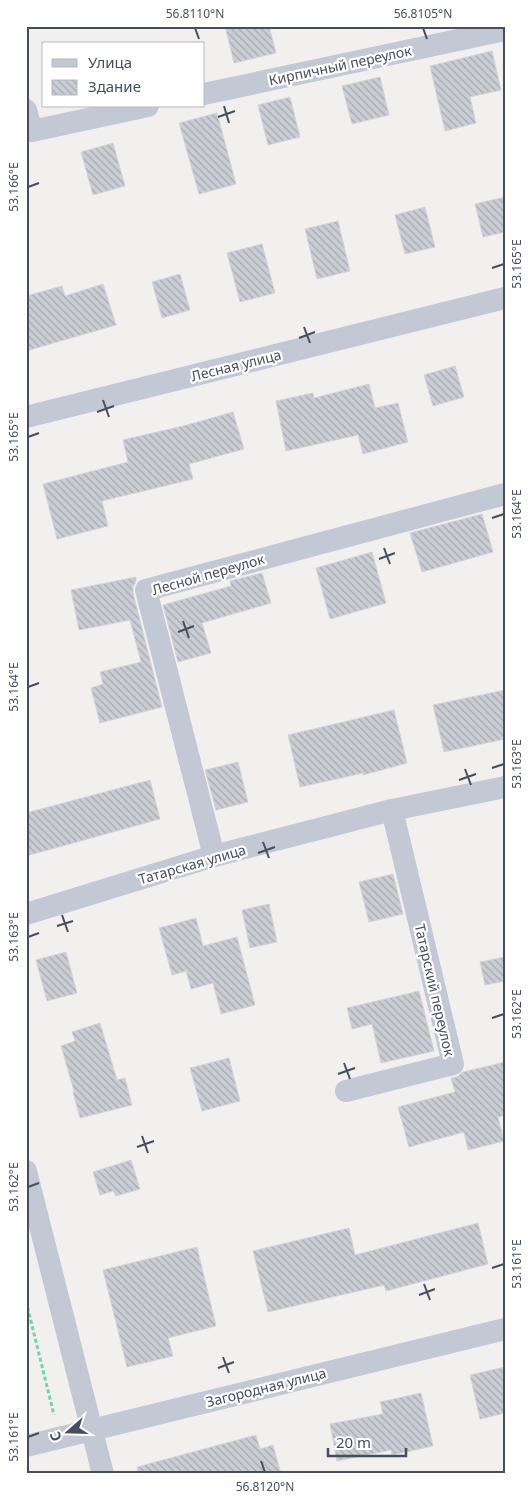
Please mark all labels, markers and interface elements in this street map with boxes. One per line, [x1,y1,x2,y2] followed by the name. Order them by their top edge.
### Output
[166,5,224,22] text: 56.8110°N
[394,5,452,22] text: 56.8105°N
[267,40,414,89] street label: Кирпичный переулок
[42,42,205,108] legend
[88,52,132,72] text: Улица
[88,76,141,96] text: Здание
[5,162,22,212] text: 53.166°E
[508,239,525,289] text: 53.165°E
[189,345,283,385] street label: Лесная улица
[5,412,22,462] text: 53.165°E
[508,489,525,539] text: 53.164°E
[150,549,267,599] street label: Лесной переулок
[5,662,22,712] text: 53.164°E
[508,739,525,789] text: 53.163°E
[136,840,248,888] street label: Татарская улица
[5,912,22,962] text: 53.163°E
[411,922,460,1059] street label: Татарский переулок
[508,989,525,1039] text: 53.162°E
[5,1162,22,1212] text: 53.162°E
[508,1239,525,1289] text: 53.161°E
[204,1363,328,1411] street label: Загородная улица
[42,1408,92,1458] north arrow
[5,1412,22,1462] text: 53.161°E
[328,1425,406,1457] scale bar
[45,1429,66,1444] text: С
[336,1432,371,1452] text: 20 m
[236,1478,294,1495] text: 56.8120°N

